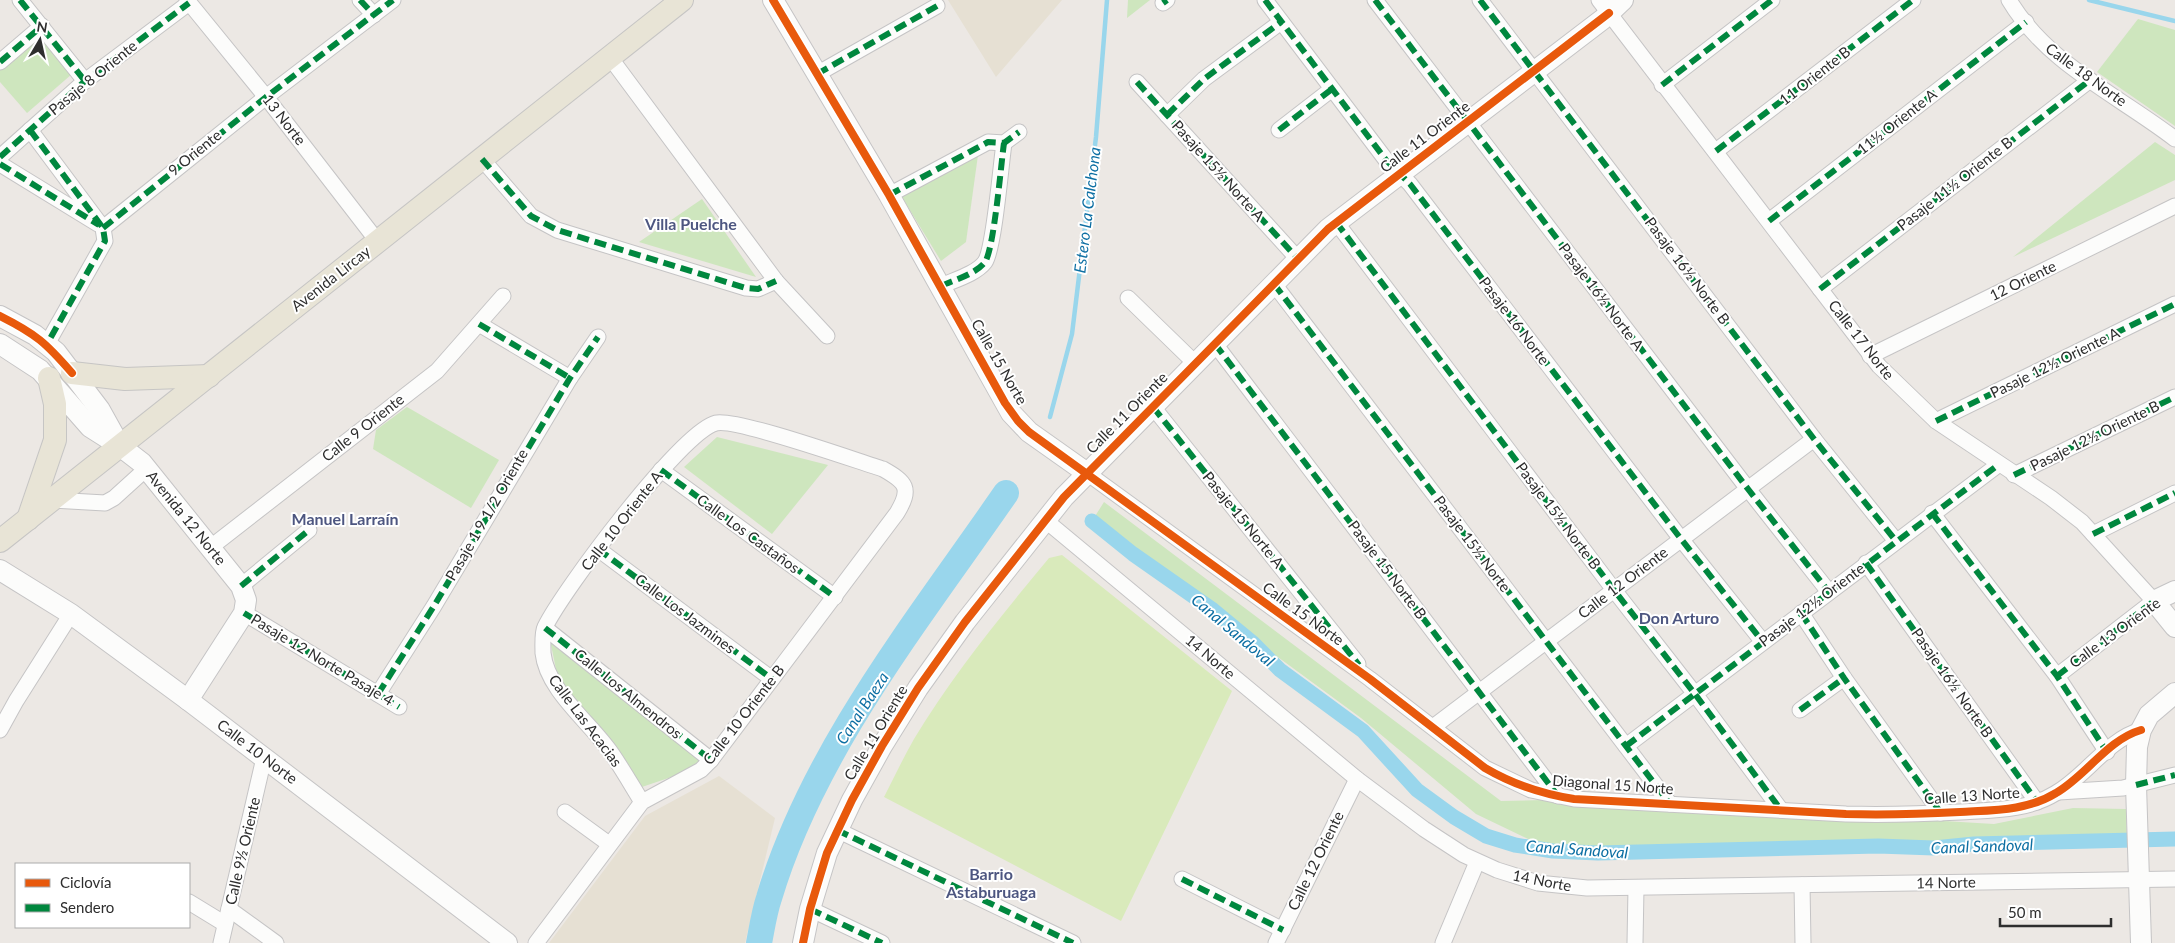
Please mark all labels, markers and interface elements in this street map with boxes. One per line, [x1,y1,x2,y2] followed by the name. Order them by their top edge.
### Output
[15,15,65,65] north arrow
[35,17,49,36] text: N
[45,36,140,118] street label: Pasaje 8 Oriente
[2042,39,2131,110] street label: Calle 18 Norte
[1775,42,1853,109] street label: 11 Oriente B
[1853,84,1940,158] street label: 11½ Oriente A
[259,90,310,149] street label: 13 Norte
[1376,96,1473,176] street label: Calle 11 Oriente
[1169,116,1269,225] street label: Pasaje 15½ Norte A
[164,125,225,179] street label: 9 Oriente
[1893,133,2016,234] street label: Pasaje 11½ Oriente B
[1069,146,1104,274] water label: Estero La Calchona
[1642,213,1734,328] street label: Pasaje 16½ Norte B
[644,214,737,233] district label: Villa Puelche
[1556,239,1648,354] street label: Pasaje 16½ Norte A
[287,242,374,315] street label: Avenida Lircay
[1986,256,2059,304] street label: 12 Oriente
[1476,273,1554,368] street label: Pasaje 16 Norte
[1825,296,1898,383] street label: Calle 17 Norte
[968,315,1032,408] street label: Calle 15 Norte
[1987,323,2123,401] street label: Pasaje 12½ Oriente A
[1082,368,1171,457] street label: Calle 11 Oriente
[318,390,407,465] street label: Calle 9 Oriente
[2027,396,2162,474] street label: Pasaje 12½ Oriente B
[441,445,531,584] street label: Pasaje 1 9 1/2 Oriente
[1513,458,1605,573] street label: Pasaje 15½ Norte B
[143,466,230,568] street label: Avenida 12 Norte
[577,466,666,574] street label: Calle 10 Oriente A
[1199,468,1289,572] street label: Pasaje 15 Norte A
[694,490,803,576] street label: Calle Los Castaños
[1431,492,1515,595] street label: Pasaje 15½ Norte
[292,509,398,528] district label: Manuel Larraín
[1345,517,1431,622] street label: Pasaje 15 Norte B
[1574,542,1671,622] street label: Calle 12 Oriente
[1755,558,1868,650] street label: Pasaje 12½ Oriente
[632,570,739,657] street label: Calle Los Jazmines
[1259,578,1348,649] street label: Calle 15 Norte
[1188,589,1279,670] water label: Canal Sandoval
[2065,593,2163,671] street label: Calle 13 Oriente
[1639,608,1719,627] district label: Don Arturo
[248,609,397,709] street label: Pasaje 12 Norte Pasaje 4
[1908,624,1997,741] street label: Pasaje 16½ Norte B
[1182,630,1239,682] street label: 14 Norte
[571,644,686,742] street label: Calle Los Almendros
[699,661,788,768] street label: Calle 10 Oriente B
[831,668,892,747] water label: Canal Baeza
[545,671,626,770] street label: Calle Las Acacias
[840,682,911,783] street label: Calle 11 Oriente
[214,715,301,787] street label: Calle 10 Norte
[1552,771,1674,797] street label: Diagonal 15 Norte
[1923,783,2021,807] street label: Calle 13 Norte
[221,795,263,906] street label: Calle 9½ Oriente
[1283,808,1347,913] street label: Calle 12 Oriente
[1930,834,2034,857] water label: Canal Sandoval
[1525,835,1629,862] water label: Canal Sandoval
[15,863,190,928] legend
[945,864,1036,901] district label: Barrio Astaburuaga
[1511,865,1573,895] street label: 14 Norte
[1916,872,1976,892] street label: 14 Norte
[60,873,111,891] text: Ciclovía
[2000,896,2111,928] scale bar
[60,898,114,916] text: Sendero
[2008,903,2042,921] text: 50 m

